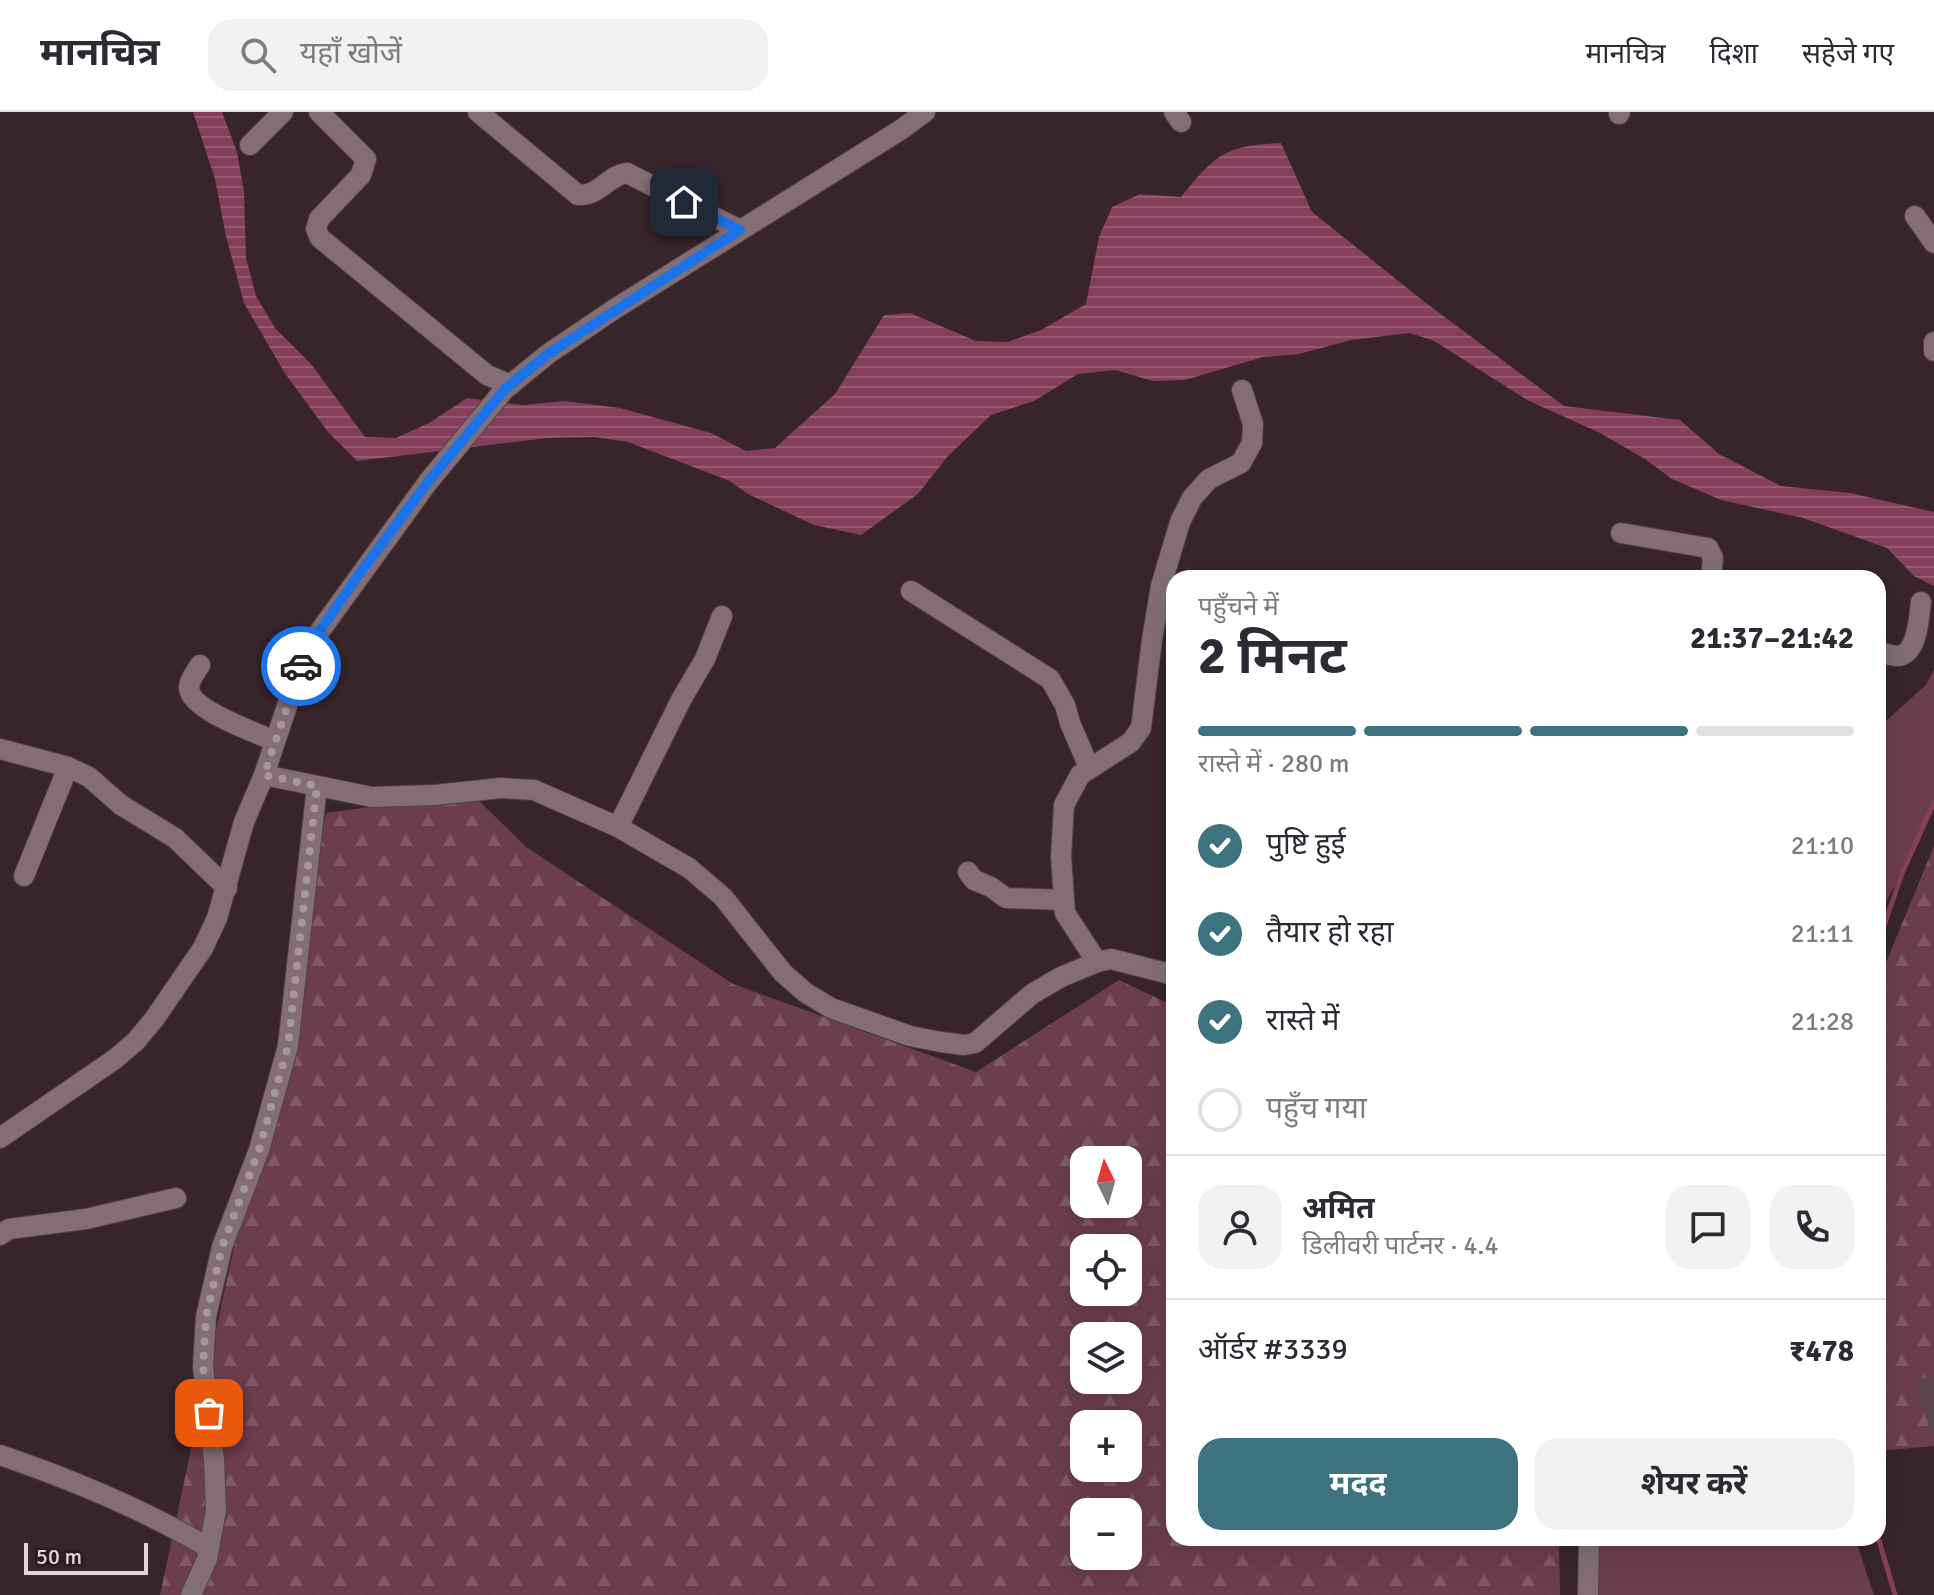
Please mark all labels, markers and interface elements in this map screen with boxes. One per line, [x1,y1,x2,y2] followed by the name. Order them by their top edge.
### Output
[208,19,768,91] search box
[40,29,160,76] text: मानचित्र
[236,33,280,77] icon: search
[300,35,402,72] text: यहाँ खोजें
[1586,37,1666,71] text: मानचित्र
[1710,37,1758,71] text: दिशा
[1802,37,1894,71] text: सहेजे गए
[650,168,718,236] pin
[662,180,706,224] icon: home
[1198,591,1279,623] text: पहुँचने में
[1690,620,1854,657] text: 21:37–21:42
[1198,624,1347,688] text: 2 मिनट
[261,626,341,706] courier
[279,644,323,688] icon: car
[1198,748,1350,780] text: रास्ते में · 280 m
[1198,824,1242,868] icon: check
[1266,826,1346,863] text: पुष्टि हुई
[1791,830,1854,862] text: 21:10
[1198,912,1242,956] icon: check
[1266,914,1393,951] text: तैयार हो रहा
[1791,918,1854,950] text: 21:11
[1198,1000,1242,1044] icon: check
[1266,1002,1339,1039] text: रास्ते में
[1791,1006,1854,1038] text: 21:28
[1266,1090,1367,1127] text: पहुँच गया
[1070,1146,1142,1218] north arrow
[1070,1146,1142,1570] map controls
[1198,1185,1282,1269] button: person
[1666,1185,1750,1269] button: chat
[1770,1185,1854,1269] button: phone
[1302,1190,1375,1227] text: अमित
[1302,1230,1499,1262] text: डिलीवरी पार्टनर · 4.4
[1070,1234,1142,1306] button: locate
[1070,1322,1142,1394] button: layers
[1198,1331,1348,1368] text: ऑर्डर #3339
[1789,1333,1854,1370] text: ₹478
[175,1379,243,1447] pin
[187,1391,231,1435] icon: bag
[1070,1410,1142,1482] button: +
[1198,1438,1518,1530] button: मदद
[1534,1438,1854,1530] button: शेयर करें
[1070,1498,1142,1570] button: −
[24,1539,148,1575] scale bar
[36,1543,82,1570] text: 50 m

